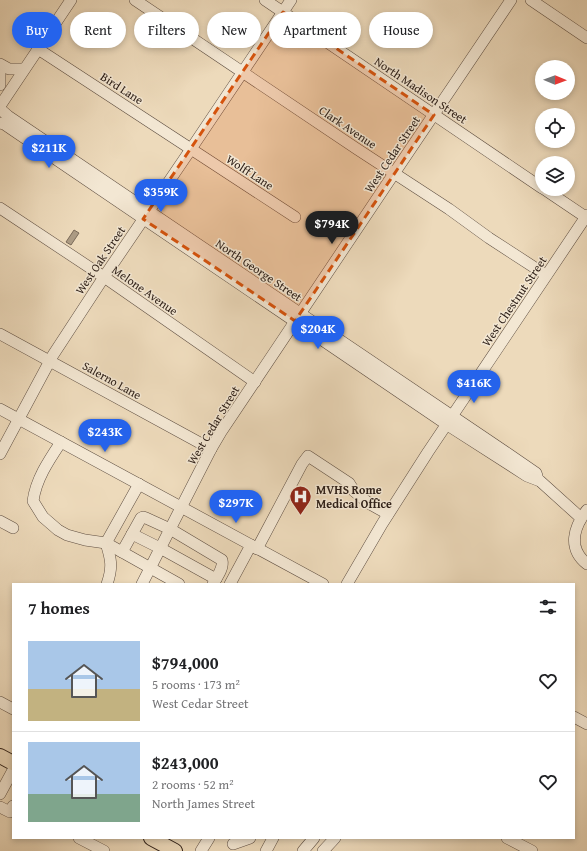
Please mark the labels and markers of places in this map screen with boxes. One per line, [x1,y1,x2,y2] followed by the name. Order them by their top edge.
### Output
[21,135,77,169] pin: $211K
[133,179,189,213] pin: $359K
[304,211,360,245] pin: $794K
[290,316,346,350] pin: $204K
[446,370,502,404] pin: $416K
[77,419,133,453] pin: $243K
[316,481,392,512] place label: MVHS Rome Medical Office
[287,483,313,516] hospital icon: MVHS Rome Medical Office
[208,490,264,524] pin: $297K

